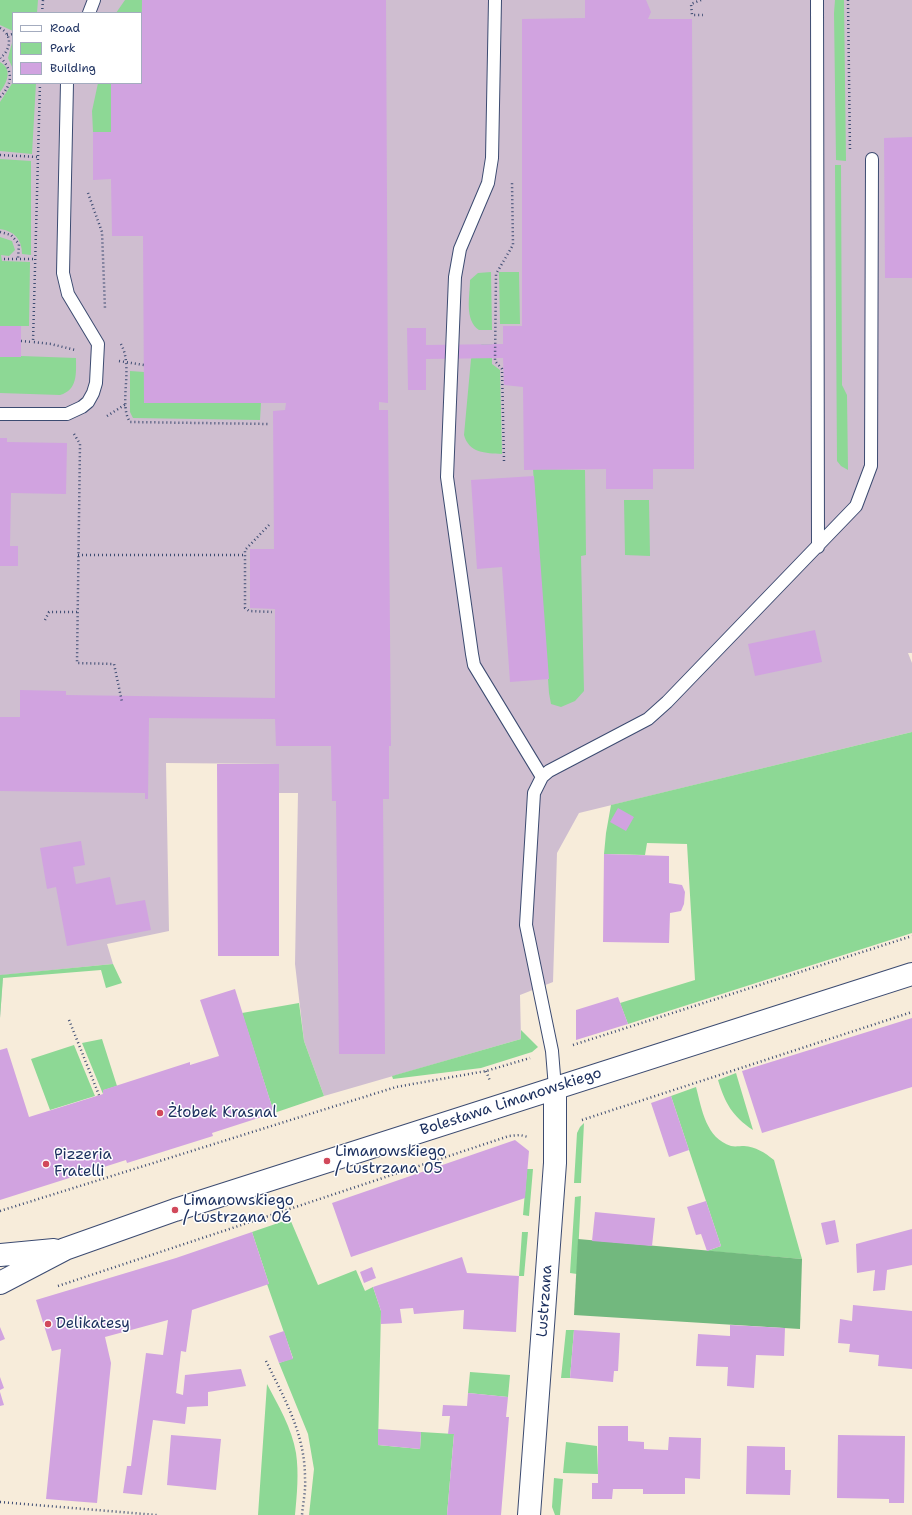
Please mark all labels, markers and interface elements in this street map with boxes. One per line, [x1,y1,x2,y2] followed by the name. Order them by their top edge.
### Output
[12,12,142,84] legend
[50,20,80,36] text: Road
[50,40,76,56] text: Park
[50,60,96,76] text: Building
[418,1064,604,1140] street label: Bolesława Limanowskiego
[168,1104,277,1122] place label: Żłobek Krasnal
[155,1108,165,1118] marker: Żłobek Krasnal
[335,1143,446,1178] place label: Limanowskiego / Lustrzana 05
[54,1146,112,1181] place label: Pizzeria Fratelli
[322,1156,332,1166] marker: Limanowskiego / Lustrzana 05
[41,1159,51,1169] marker: Pizzeria Fratelli
[183,1192,294,1227] place label: Limanowskiego / Lustrzana 06
[170,1205,180,1215] marker: Limanowskiego / Lustrzana 06
[533,1264,557,1338] street label: Lustrzana
[56,1315,130,1333] place label: Delikatesy
[43,1319,53,1329] marker: Delikatesy

